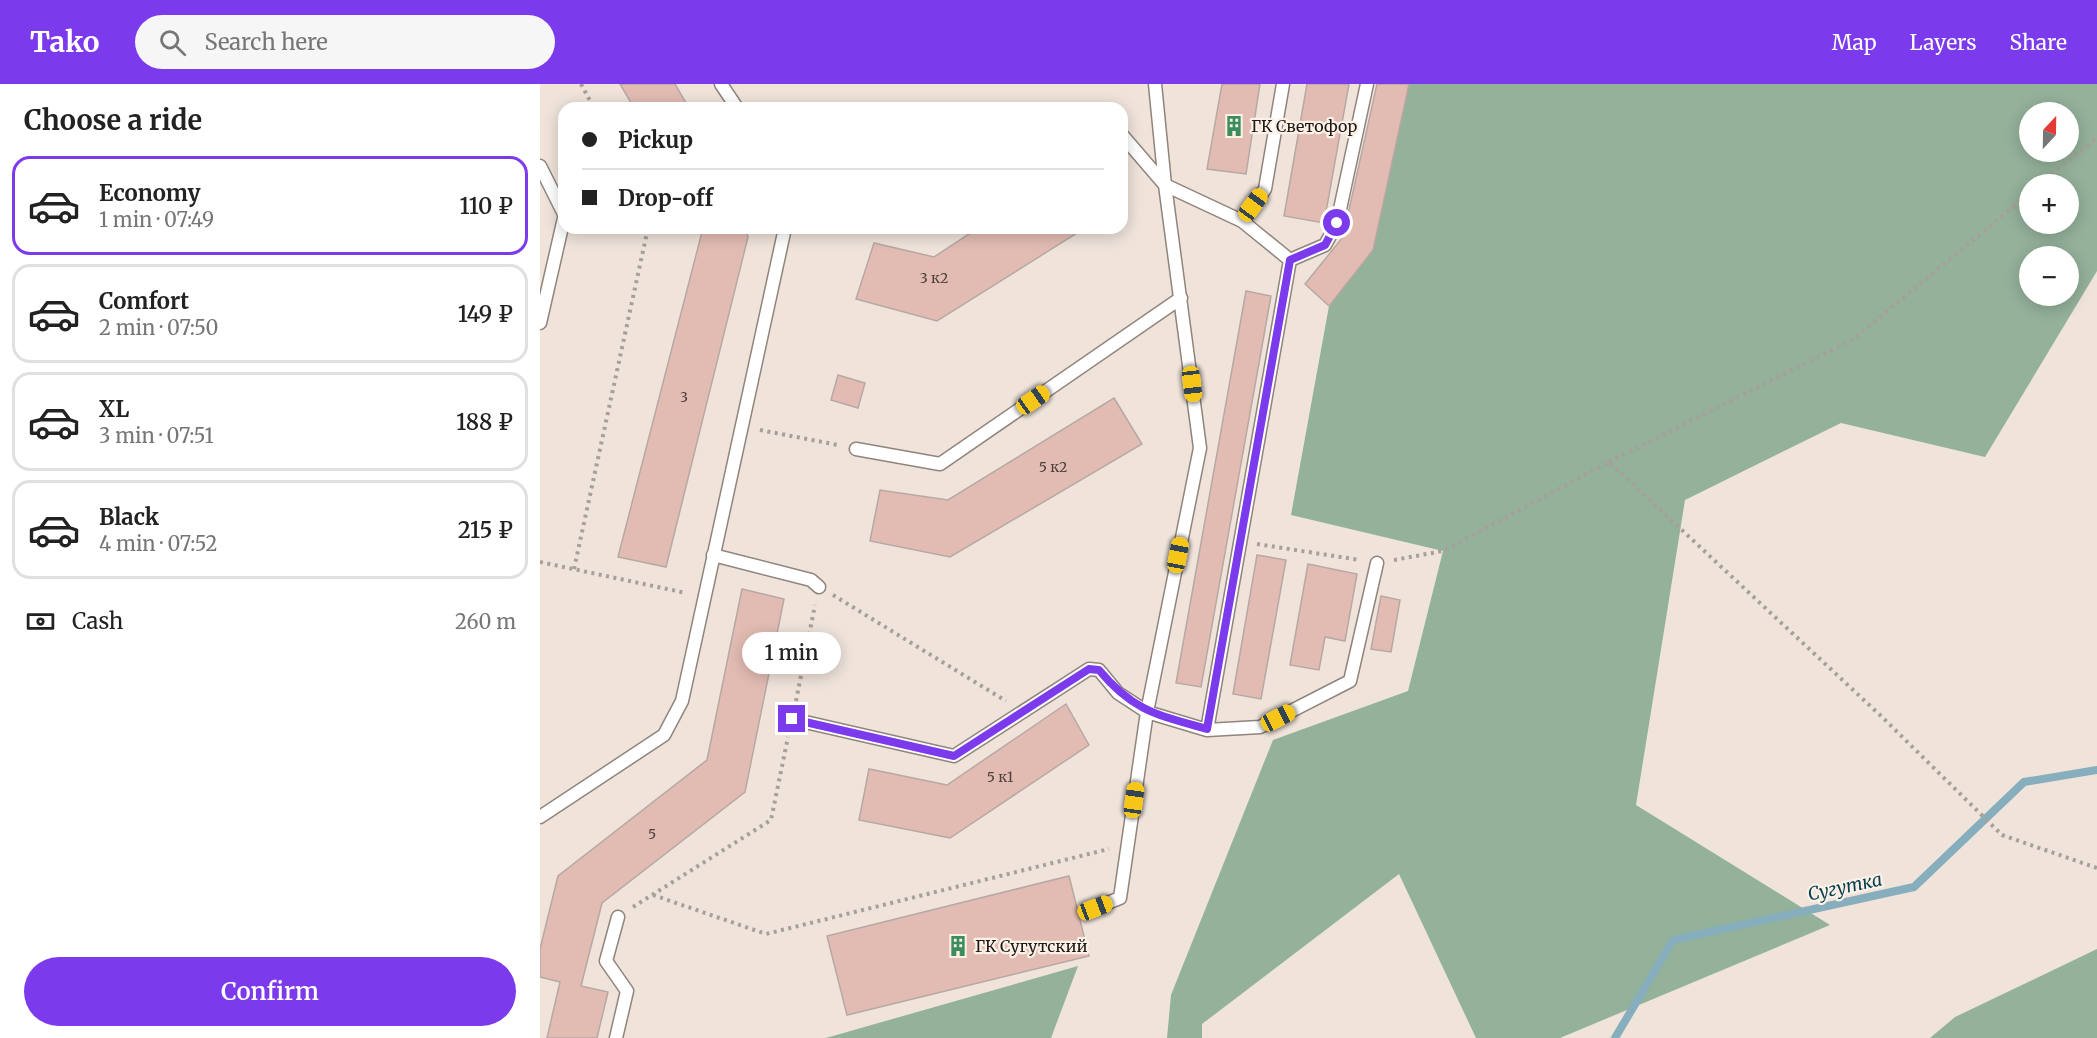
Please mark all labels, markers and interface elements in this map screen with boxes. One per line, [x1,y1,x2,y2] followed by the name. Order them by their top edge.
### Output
[135,15,555,69] search box
[30,24,99,60] text: Tako
[156,26,189,59] icon: search
[204,28,328,56] text: Search here
[1832,29,1877,56] text: Map
[1910,29,1977,56] text: Layers
[2010,29,2067,56] text: Share
[2019,102,2079,162] north arrow
[2019,102,2079,306] map controls
[24,103,202,137] text: Choose a ride
[1222,114,1246,138] building icon: ГК Светофор
[1251,116,1357,136] place label: ГК Светофор
[618,126,693,154] text: Pickup
[2019,174,2079,234] button: +
[27,179,81,233] icon: car
[99,179,200,207] text: Economy
[618,184,713,212] text: Drop-off
[1235,185,1271,225] car
[459,192,513,220] text: 110 ₽
[99,207,214,232] text: 1 min · 07:49
[1323,209,1350,236] route start
[2019,246,2079,306] button: −
[920,269,948,287] house number: 3 к2
[27,287,81,341] icon: car
[99,287,189,315] text: Comfort
[458,300,513,328] text: 149 ₽
[99,315,218,340] text: 2 min · 07:50
[1181,365,1203,403] car
[1013,382,1053,418] car
[680,388,688,406] house number: 3
[27,395,81,449] icon: car
[99,395,129,423] text: XL
[456,408,513,436] text: 188 ₽
[99,423,214,448] text: 3 min · 07:51
[1039,458,1067,476] house number: 5 к2
[27,503,81,557] icon: car
[99,503,159,531] text: Black
[458,516,513,544] text: 215 ₽
[99,531,217,556] text: 4 min · 07:52
[1166,536,1190,574] car
[24,605,57,638] icon: cash
[72,607,123,635] text: Cash
[455,609,516,634] text: 260 m
[742,632,842,674] callout: 1 min
[765,640,818,665] text: 1 min
[1258,702,1298,734] car
[778,705,805,732] route end
[987,768,1013,786] house number: 5 к1
[1123,781,1145,819] car
[648,825,656,843] house number: 5
[1806,867,1884,906] water label: Сугутка
[1075,893,1115,923] car
[946,934,970,958] building icon: ГК Сугутский
[975,936,1088,956] place label: ГК Сугутский
[24,957,516,1026] button: Confirm

